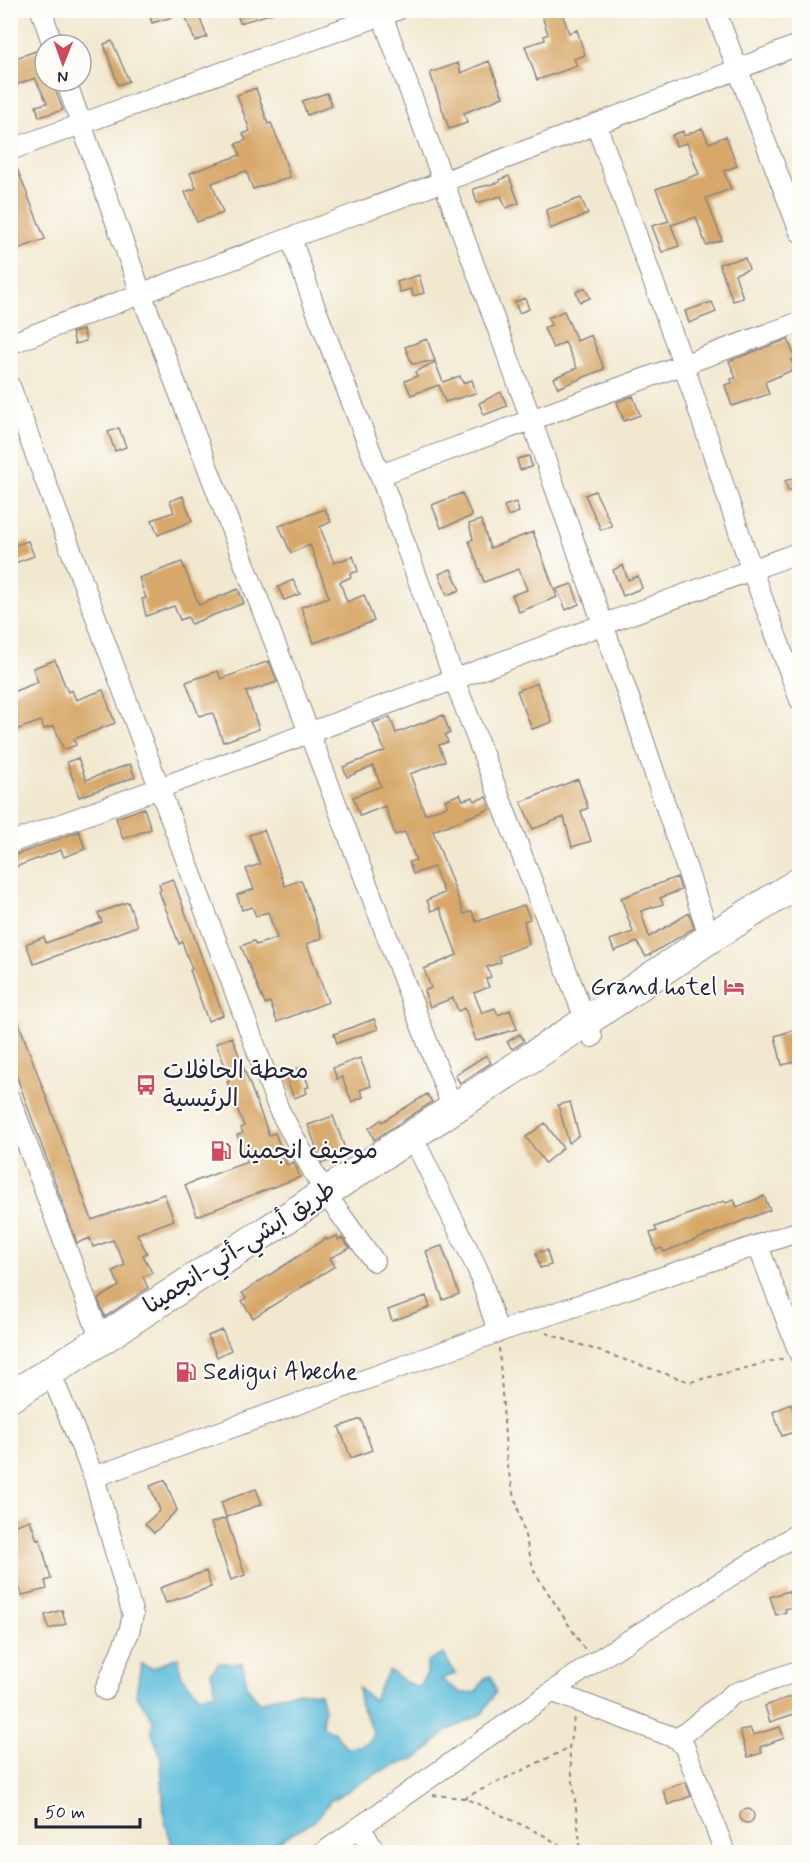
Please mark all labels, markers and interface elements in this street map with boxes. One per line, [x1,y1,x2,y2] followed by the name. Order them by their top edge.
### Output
[33,33,93,93] north arrow
[57,66,68,87] text: N
[590,972,717,1003] place label: Grand hotel
[722,975,746,999] hotel icon: Grand hotel
[163,1056,308,1115] place label: محطة الحافلات الرئيسية
[134,1073,158,1097] bus stop icon: محطة الحافلات الرئيسية
[238,1136,378,1167] place label: موجيف انجمينا
[209,1139,233,1163] fuel station icon: موجيف انجمينا
[138,1173,344,1325] street label: طريق أبشي-أتي-انجمينا
[203,1357,358,1390] place label: Sedigui Abeche
[174,1360,198,1384] fuel station icon: Sedigui Abeche
[36,1791,140,1829] scale bar
[45,1801,85,1825] text: 50 m

